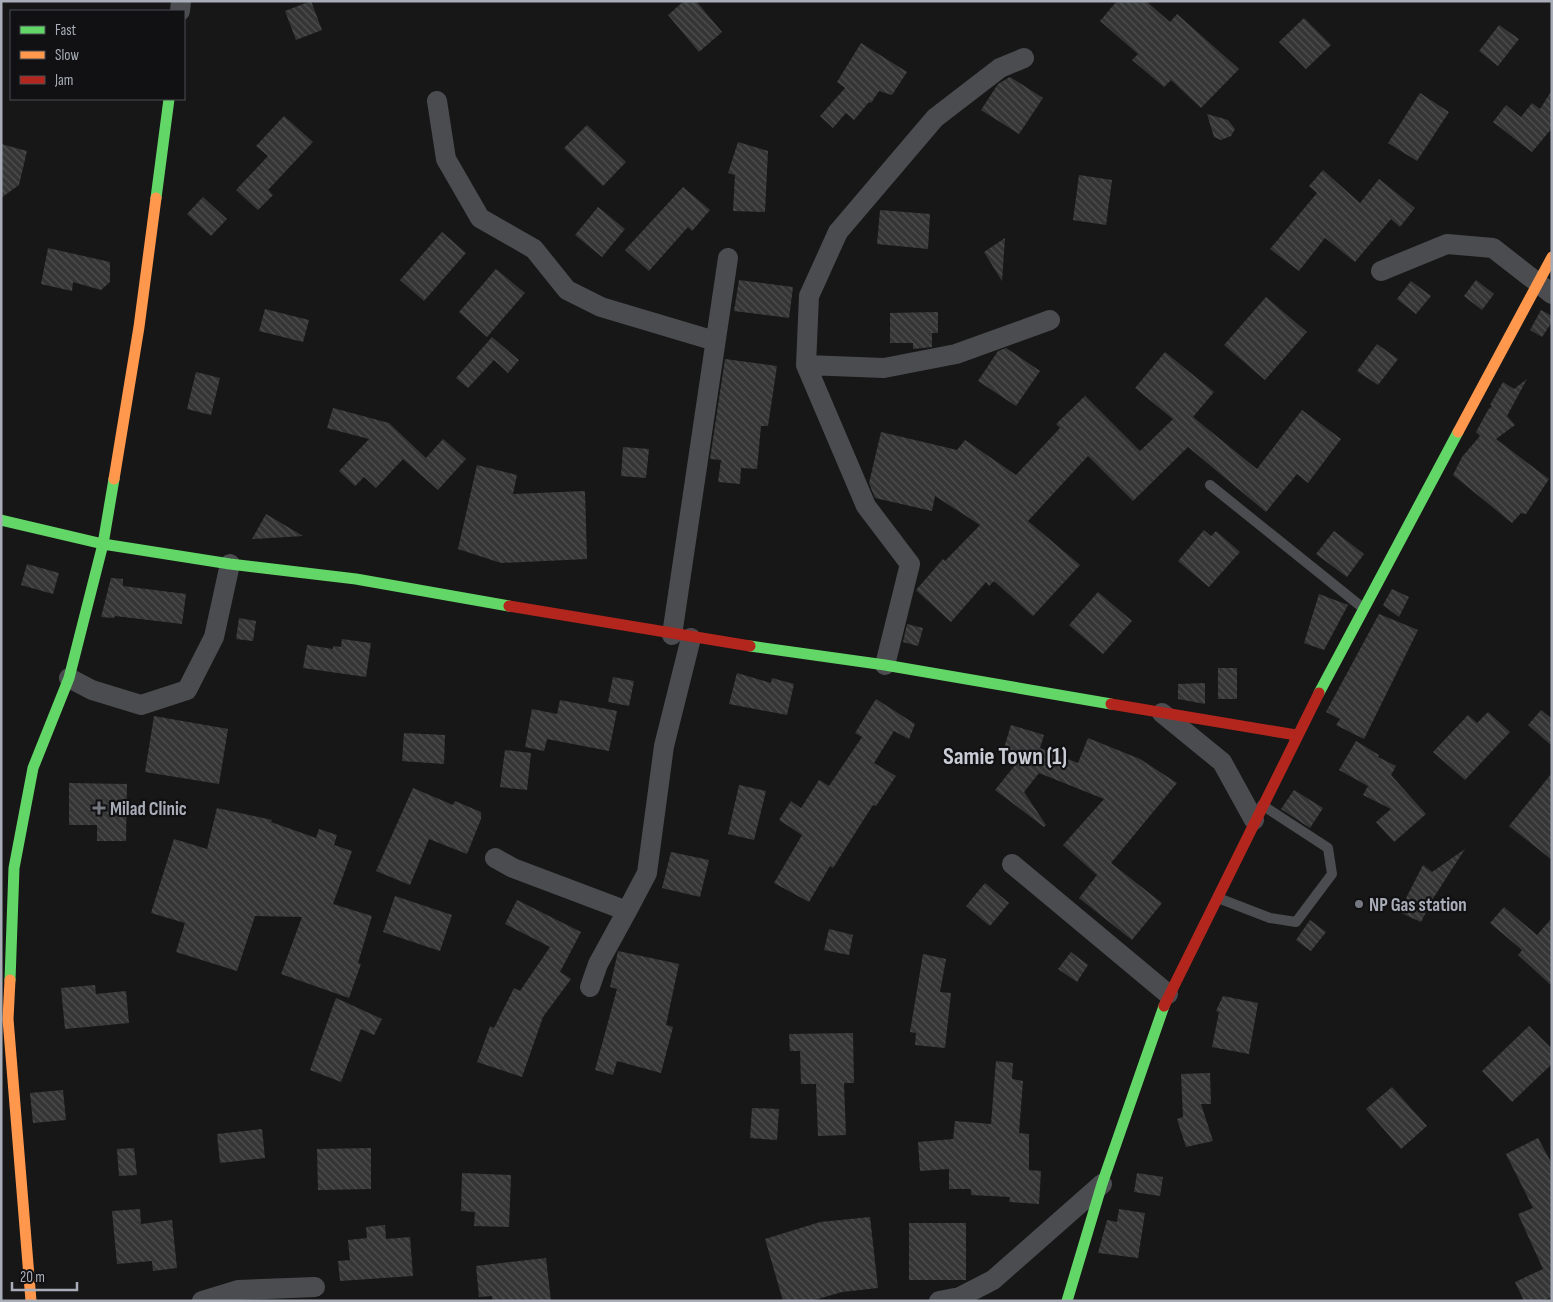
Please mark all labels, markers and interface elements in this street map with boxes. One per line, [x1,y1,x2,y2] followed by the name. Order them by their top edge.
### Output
[10,10,185,100] legend
[55,21,77,40] text: Fast
[55,46,79,65] text: Slow
[54,71,73,90] text: Jam
[943,742,1067,771] district label: Samie Town (1)
[110,798,187,821] place label: Milad Clinic
[92,801,106,815] marker: Milad Clinic
[1369,894,1467,917] place label: NP Gas station
[1353,898,1365,910] marker: NP Gas station
[12,1260,78,1292] scale bar
[20,1268,45,1287] text: 20 m

